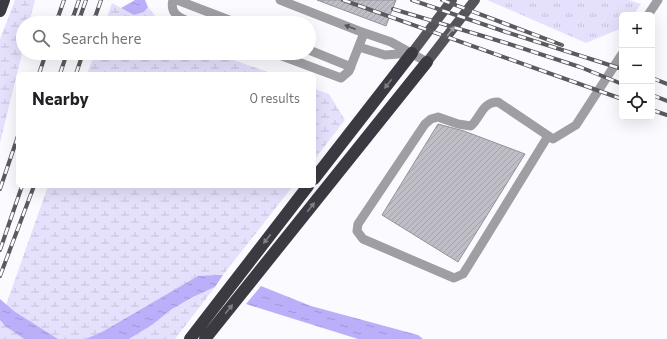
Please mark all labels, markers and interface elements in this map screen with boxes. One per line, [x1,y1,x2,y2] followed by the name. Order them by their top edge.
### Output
[619,12,655,120] map controls
[619,12,655,48] button: +
[16,16,316,60] search box
[343,24,355,30] one-way arrow
[447,26,455,36] one-way arrow
[30,27,52,49] icon: search
[62,29,141,47] text: Search here
[619,48,655,84] button: −
[384,78,392,89] one-way arrow
[619,84,655,120] button: locate
[32,88,89,109] text: Nearby
[249,90,300,106] text: 0 results
[306,202,315,213] one-way arrow
[263,233,272,244] one-way arrow
[225,303,234,314] one-way arrow

